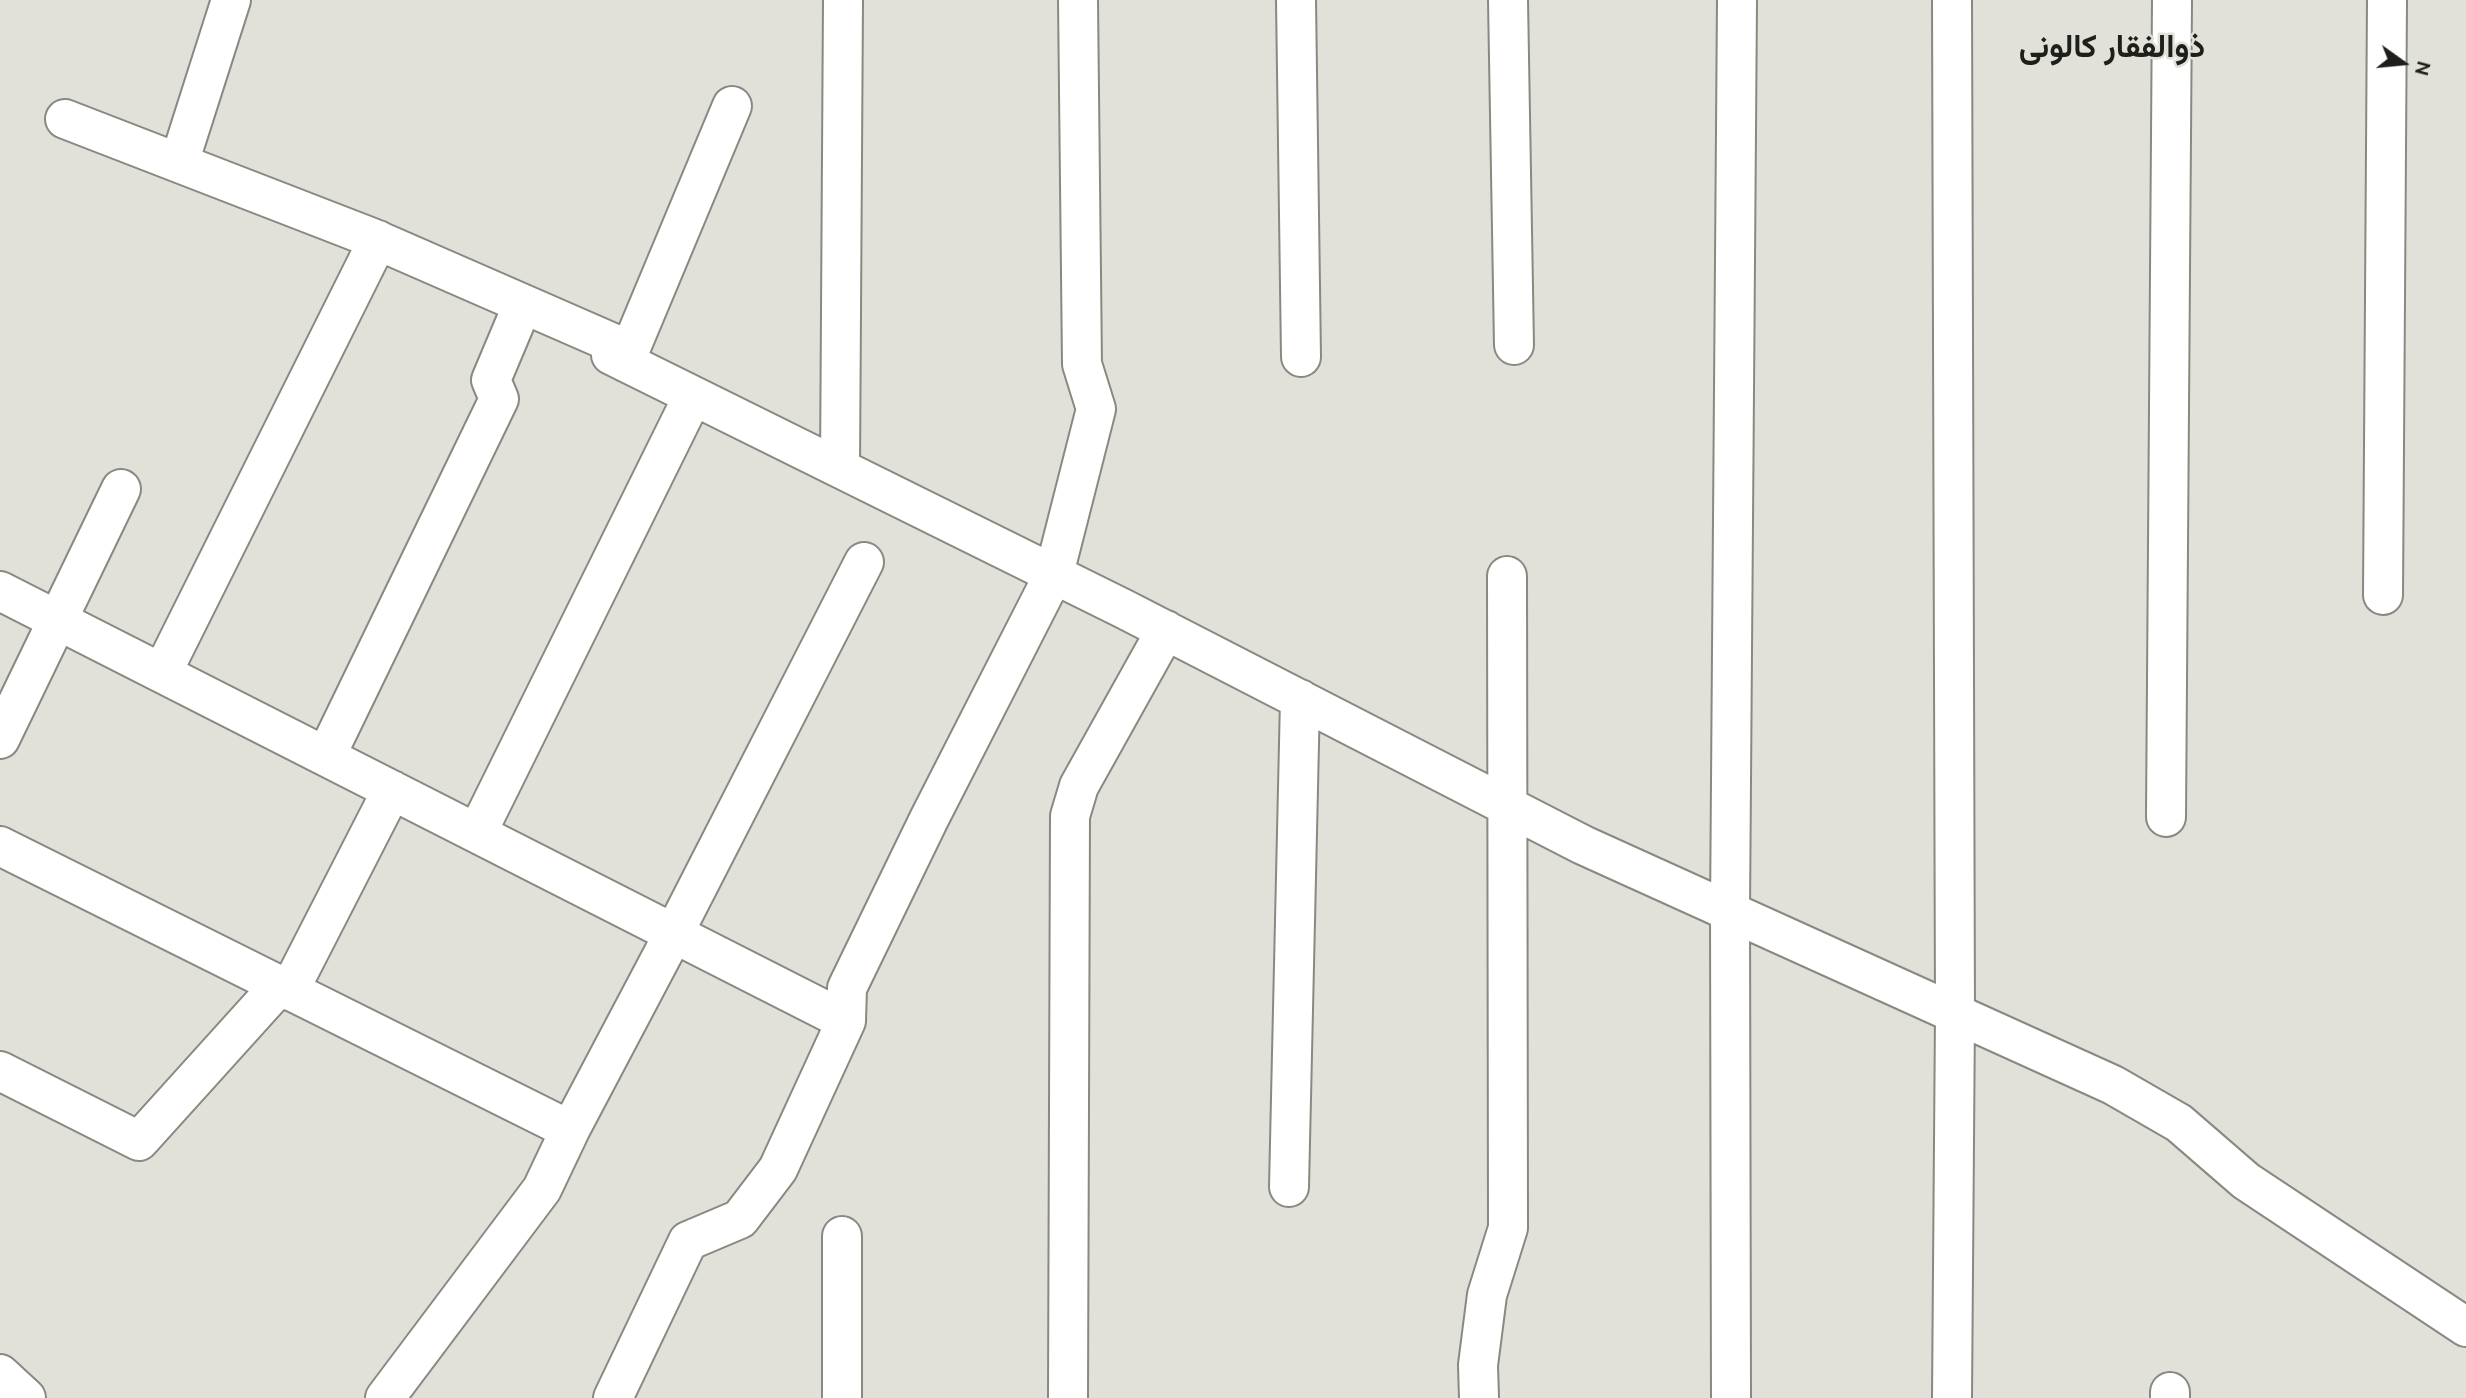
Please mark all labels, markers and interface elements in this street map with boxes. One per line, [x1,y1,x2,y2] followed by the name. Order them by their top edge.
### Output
[2019,27,2205,65] district label: ذوالفقار کالونی
[2368,28,2438,98] north arrow
[2411,59,2436,78] text: N

